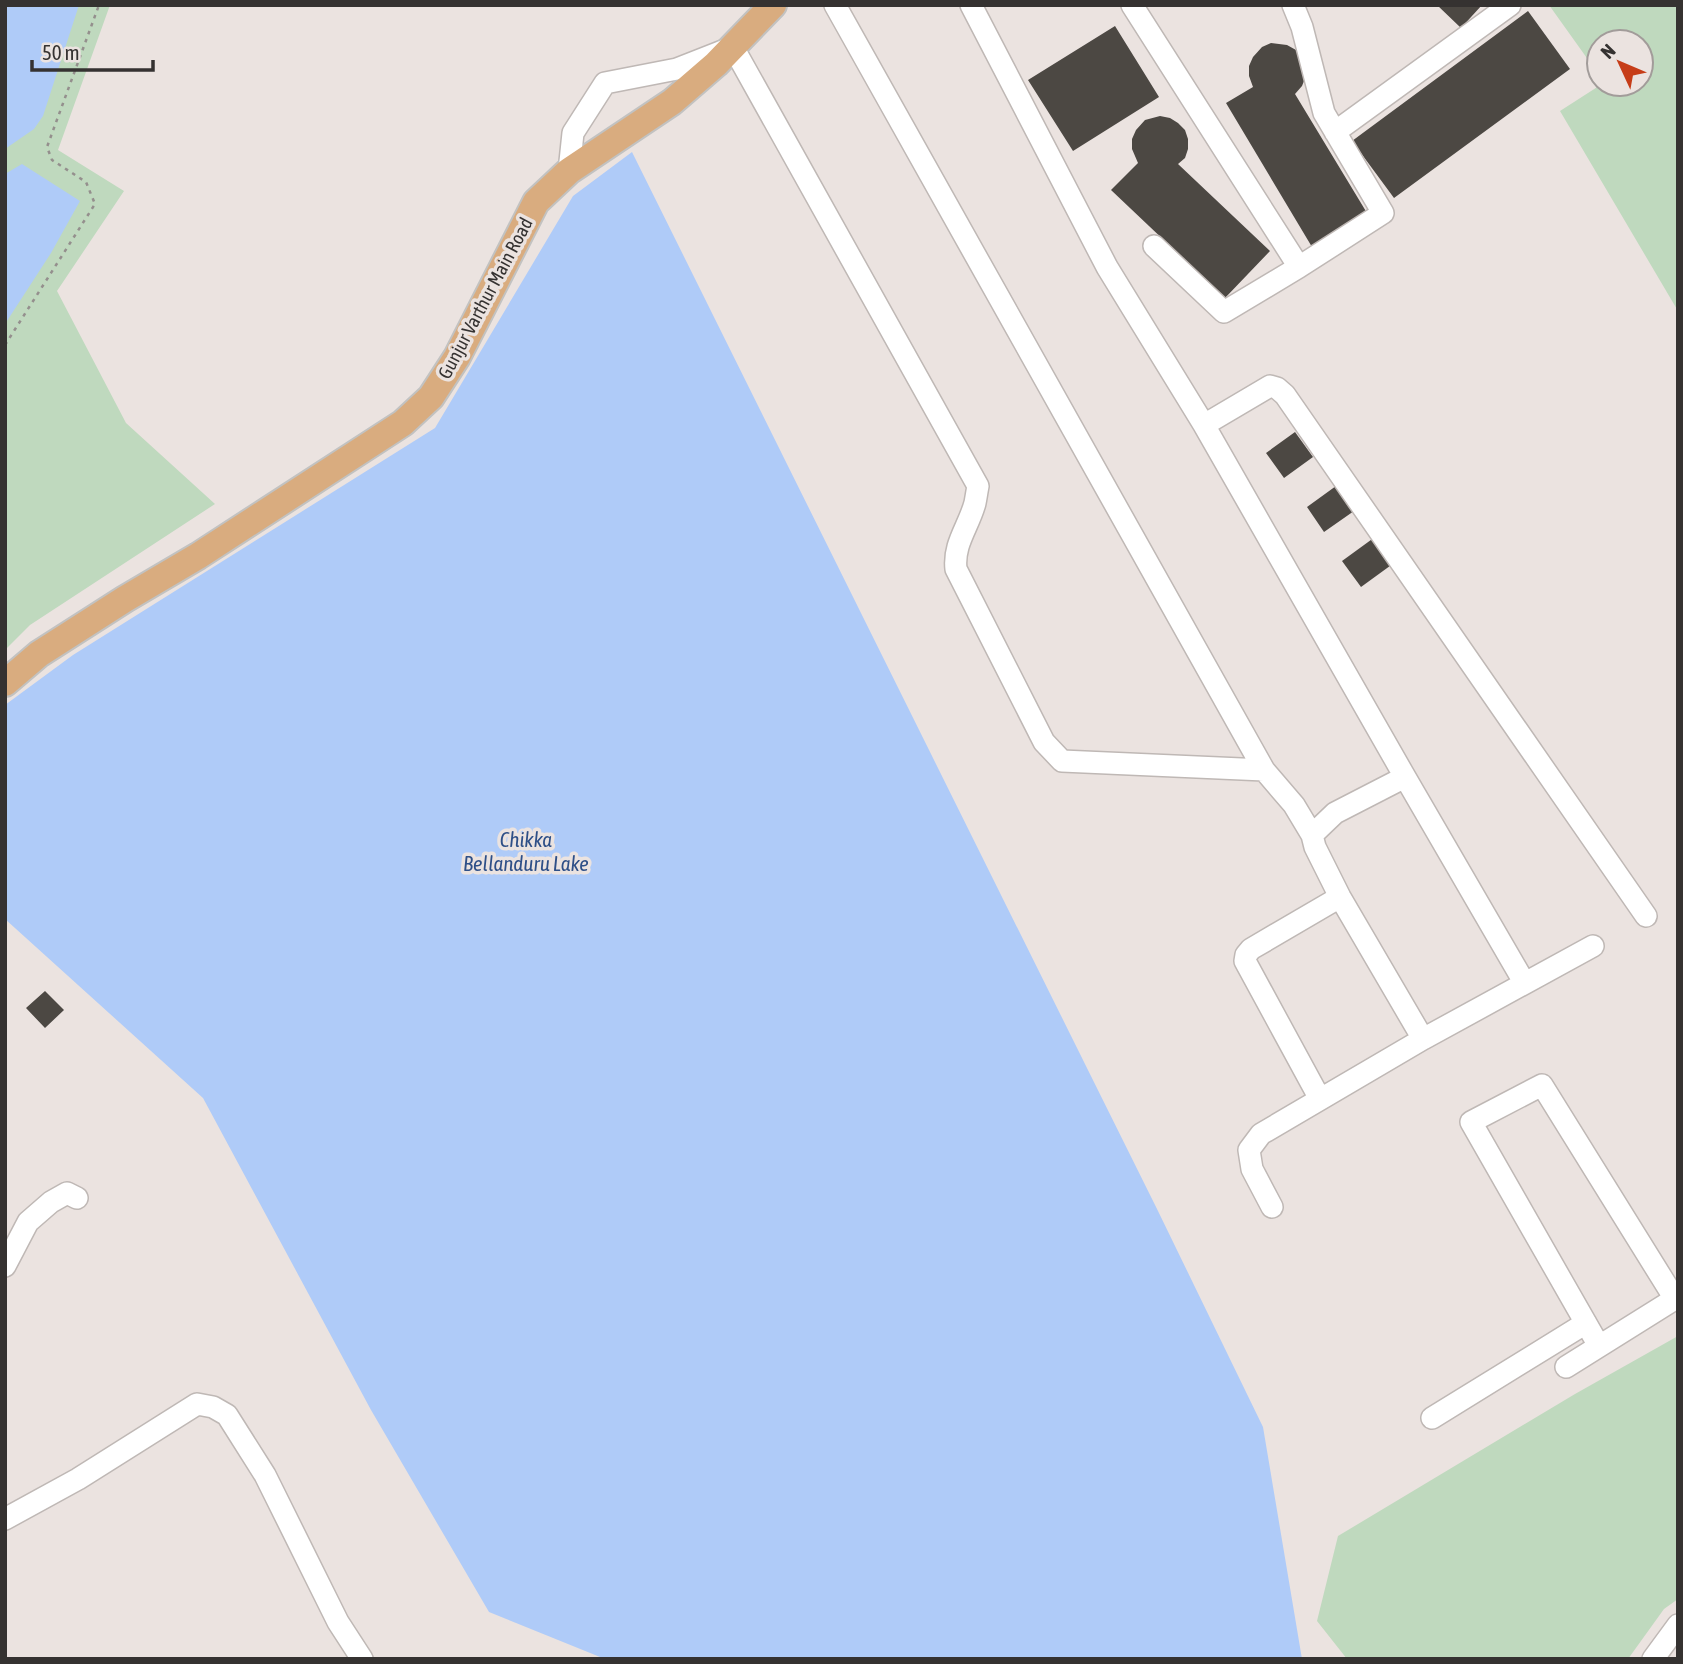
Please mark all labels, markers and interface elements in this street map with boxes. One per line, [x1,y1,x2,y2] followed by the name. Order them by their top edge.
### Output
[32,28,152,72] scale bar
[1585,28,1655,98] north arrow
[42,40,80,64] text: 50 m
[1596,40,1620,63] text: N
[433,214,537,382] street label: Gunjur Varthur Main Road
[463,827,589,875] water label: Chikka Bellanduru Lake

